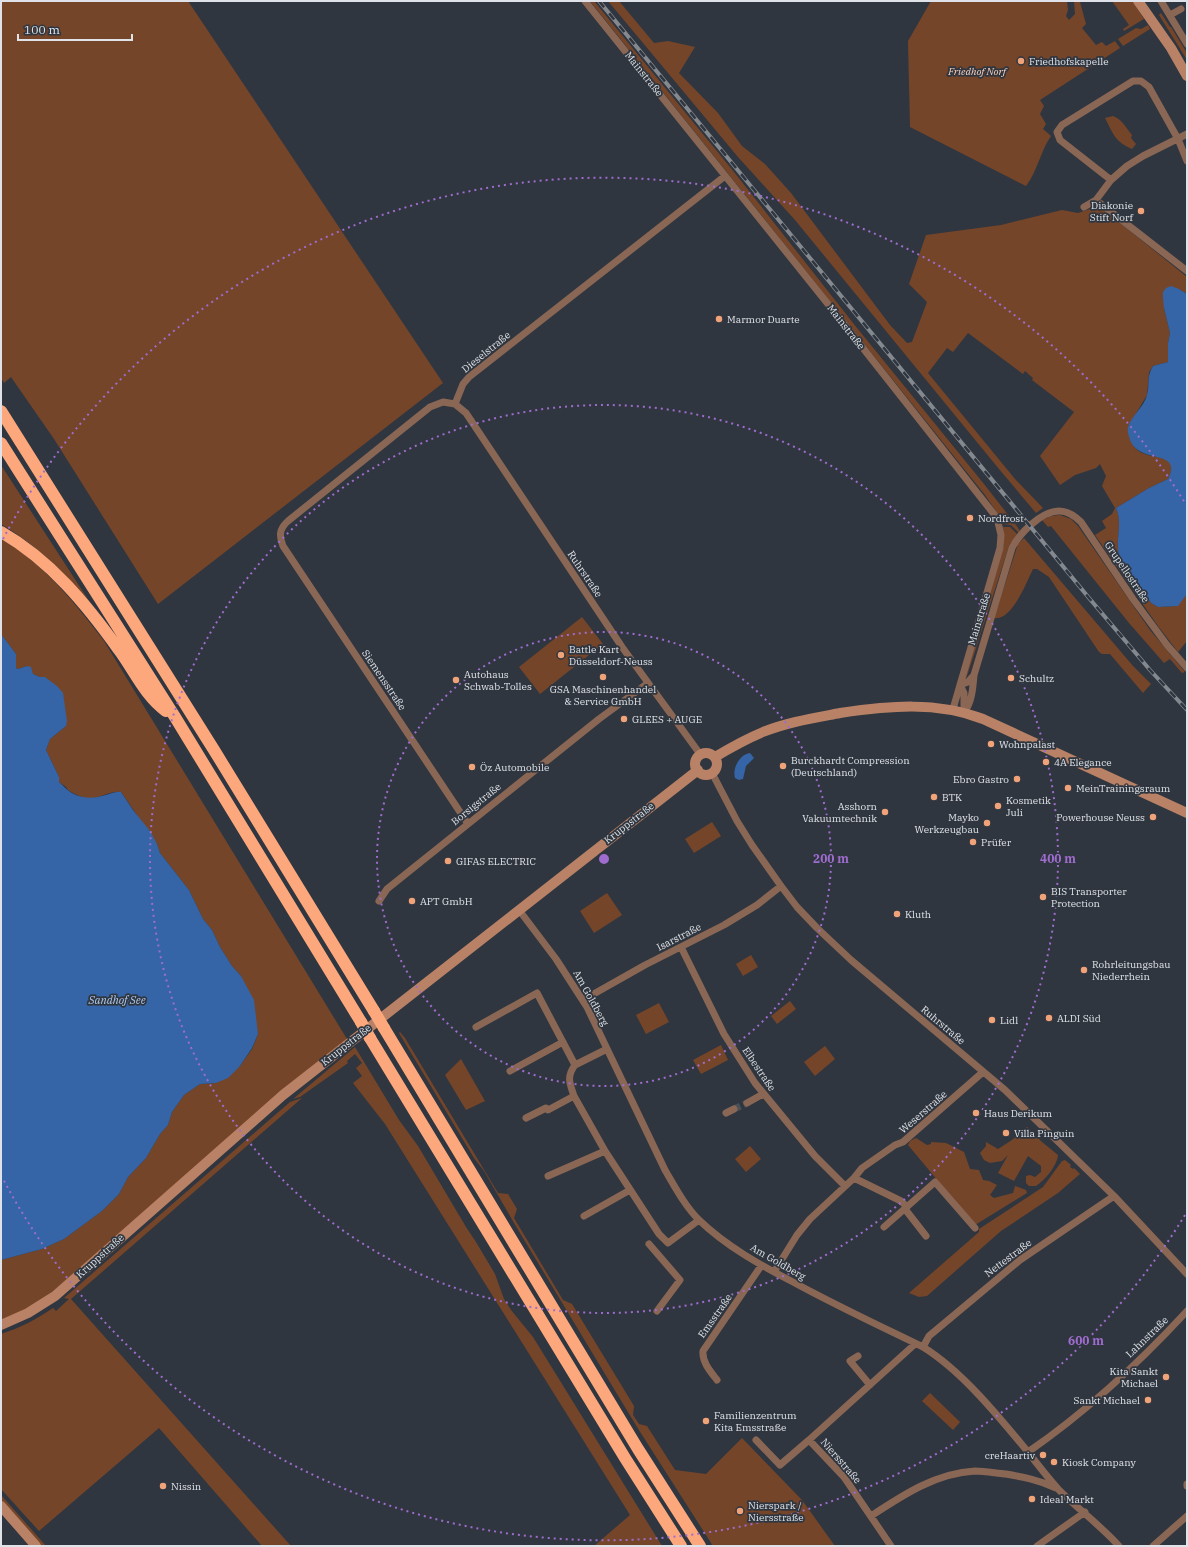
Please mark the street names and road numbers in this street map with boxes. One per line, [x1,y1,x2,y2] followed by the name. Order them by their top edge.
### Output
[622,49,666,99] street label: Mainstraße
[824,302,868,352] street label: Mainstraße
[459,328,513,376] street label: Dieselstraße
[1102,539,1152,605] street label: Grupellostraße
[565,548,605,600] street label: Ruhrstraße
[965,591,993,647] street label: Mainstraße
[359,647,409,713] street label: Siemensstraße
[448,780,504,828] street label: Borsigstraße
[601,799,657,847] street label: Kruppstraße
[655,920,703,954] street label: Isarstraße
[570,968,612,1029] street label: Am Goldberg
[918,1003,968,1047] street label: Ruhrstraße
[318,1021,374,1069] street label: Kruppstraße
[739,1044,779,1094] street label: Elbestraße
[896,1088,950,1136] street label: Weserstraße
[73,1231,127,1281] street label: Kruppstraße
[982,1236,1034,1280] street label: Nettestraße
[748,1241,809,1283] street label: Am Goldberg
[695,1291,735,1341] street label: Emsstraße
[1123,1314,1171,1360] street label: Lahnstraße
[818,1436,864,1486] street label: Niersstraße

